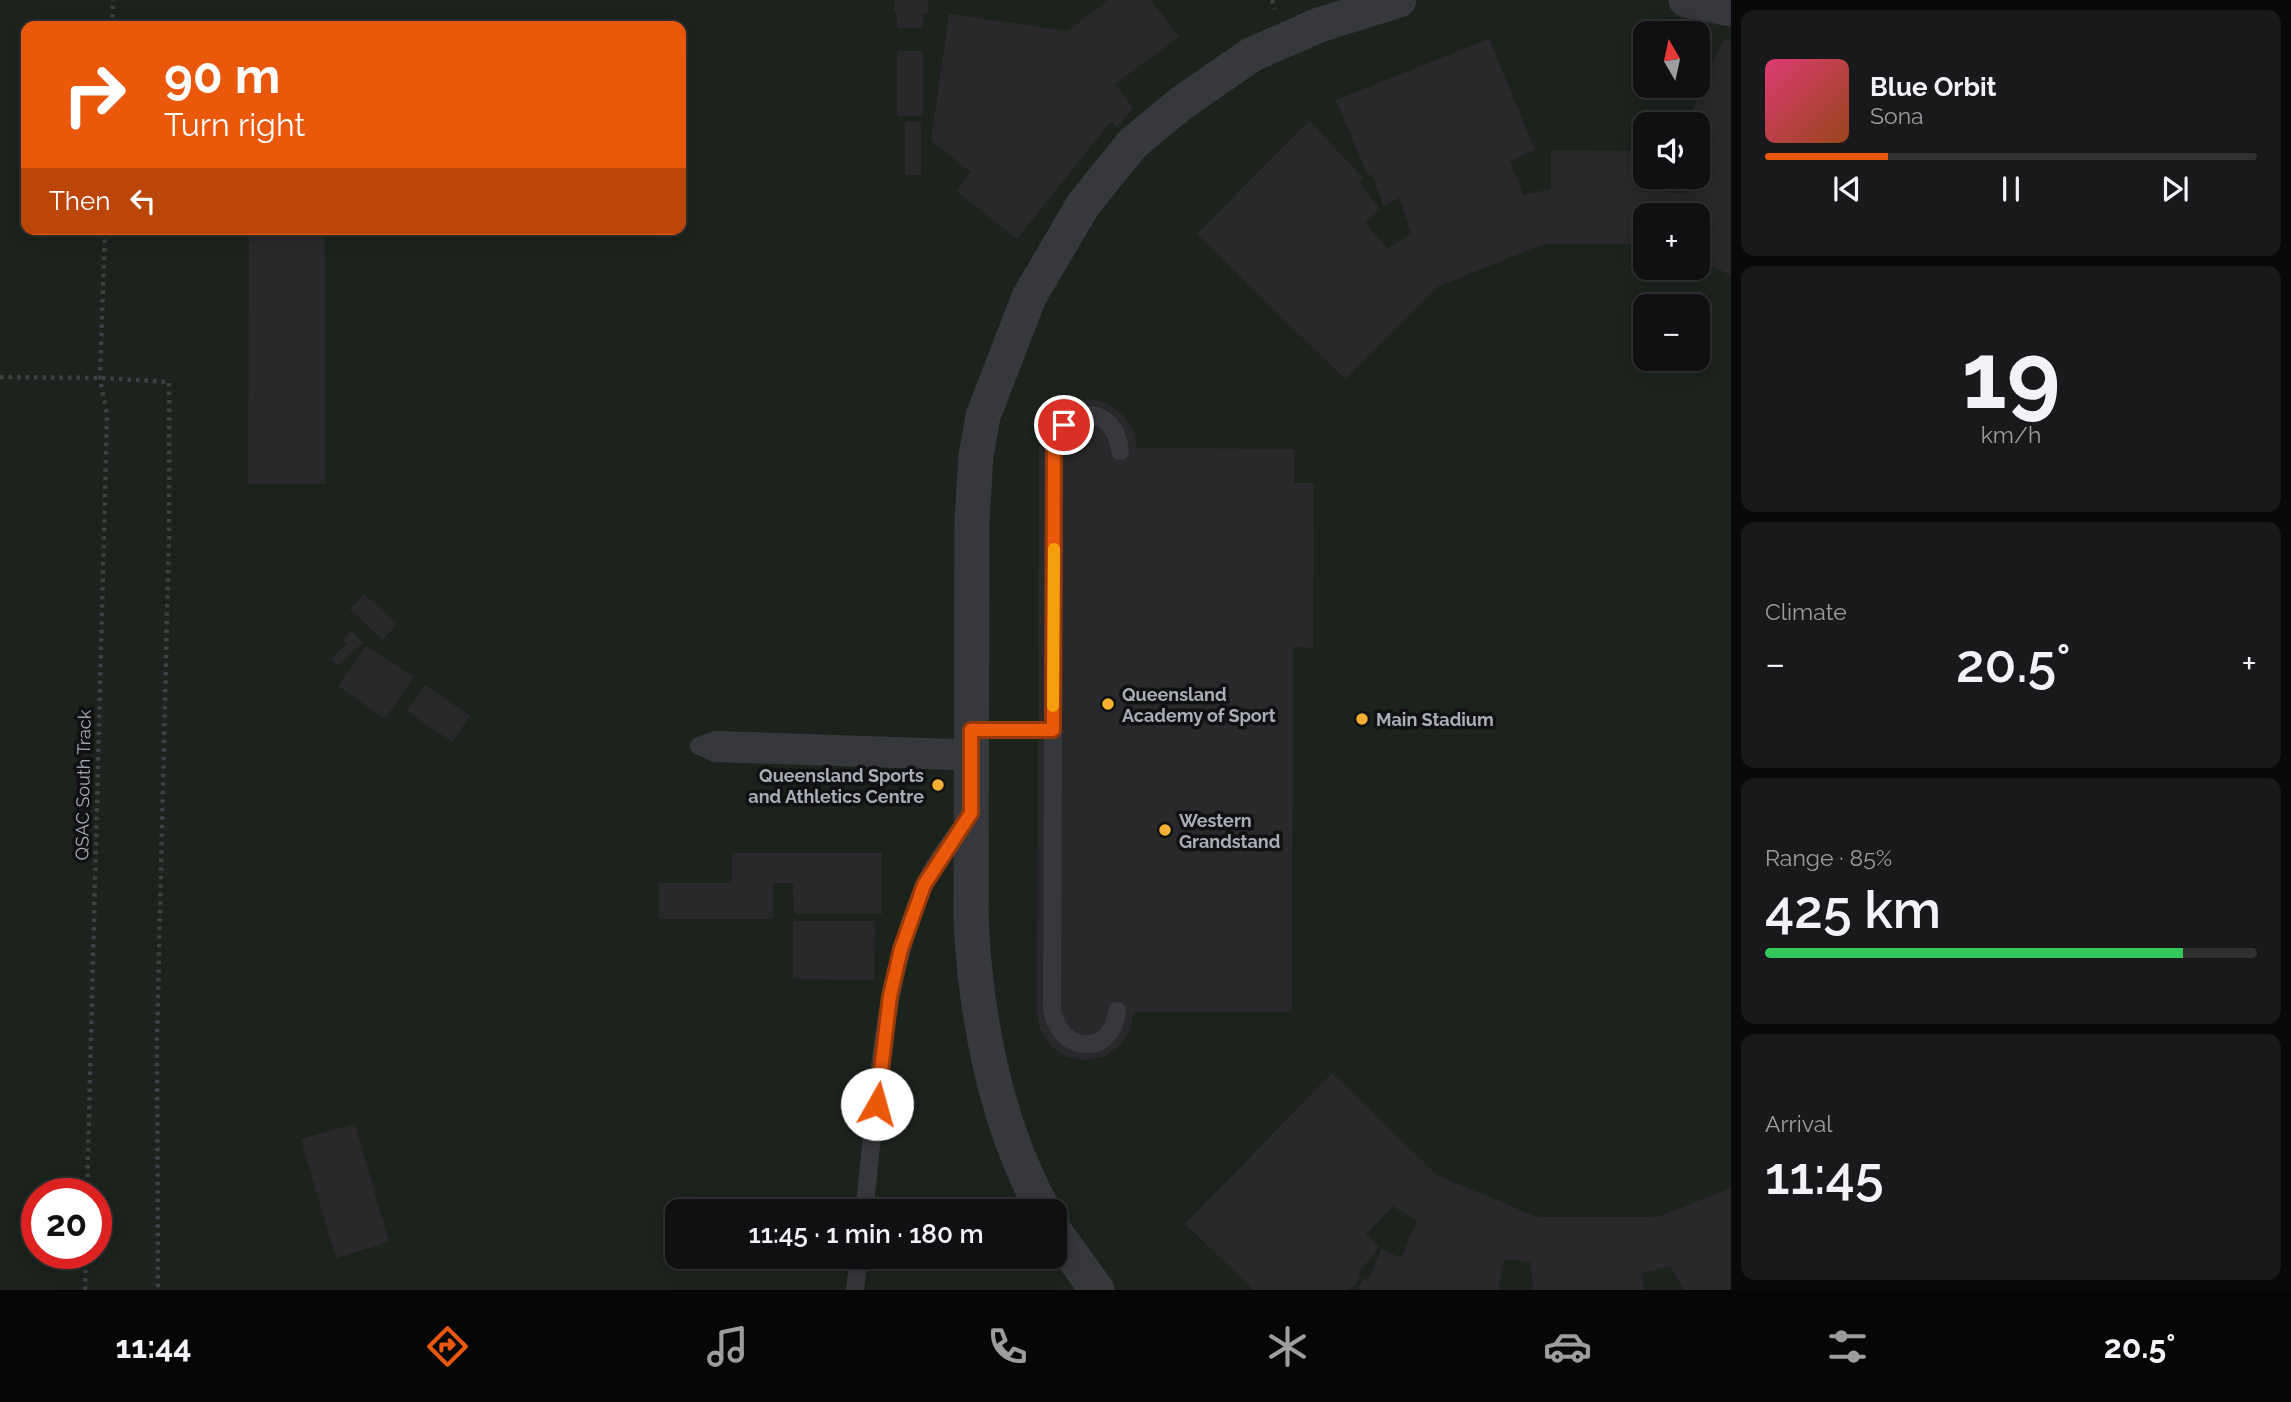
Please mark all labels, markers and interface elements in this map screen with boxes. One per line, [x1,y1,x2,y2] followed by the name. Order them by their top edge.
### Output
[1633,21,1710,98] north arrow
[1633,21,1710,371] map controls
[164,47,280,104] text: 90 m
[49,49,140,140] icon: right
[1870,72,1997,102] text: Blue Orbit
[1870,102,1924,129] text: Sona
[164,106,305,143] text: Turn right
[1633,112,1710,189] button: sound
[1828,170,1866,208] icon: previous
[1992,170,2030,208] icon: pause
[2156,170,2194,208] icon: next
[124,182,162,220] icon: left
[49,186,110,216] text: Then
[1633,203,1710,280] button: +
[1633,294,1710,371] button: −
[1962,322,2060,429] text: 19
[1034,395,1094,455] pin
[1045,406,1083,444] icon: arrive
[1981,421,2041,448] text: km/h
[1765,598,1847,625] text: Climate
[1956,633,2071,694] text: 20.5°
[1765,641,1785,686] text: −
[2241,641,2257,686] text: +
[1122,684,1276,726] place label: Queensland Academy of Sport
[1100,696,1116,712] marker: Queensland Academy of Sport
[71,709,95,860] street label: QSAC South Track
[1376,709,1494,730] place label: Main Stadium
[1354,711,1370,727] marker: Main Stadium
[748,765,924,807] place label: Queensland Sports and Athletics Centre
[930,777,946,793] marker: Queensland Sports and Athletics Centre
[1179,810,1280,852] place label: Western Grandstand
[1157,822,1173,838] marker: Western Grandstand
[1765,844,1892,871] text: Range · 85%
[1765,879,1941,940] text: 425 km
[840,1067,914,1141] position arrow
[1765,1110,1832,1137] text: Arrival
[1765,1145,1884,1206] text: 11:45
[21,1178,112,1269] speed limit sign: 20
[749,1219,984,1249] text: 11:45 · 1 min · 180 m
[423,1322,472,1371] icon: directions
[703,1322,752,1371] icon: music
[983,1322,1032,1371] icon: phone
[1263,1322,1312,1371] icon: climate
[1543,1322,1592,1371] icon: car
[1823,1322,1872,1371] icon: filters
[116,1328,192,1365] text: 11:44
[2104,1328,2175,1365] text: 20.5°

